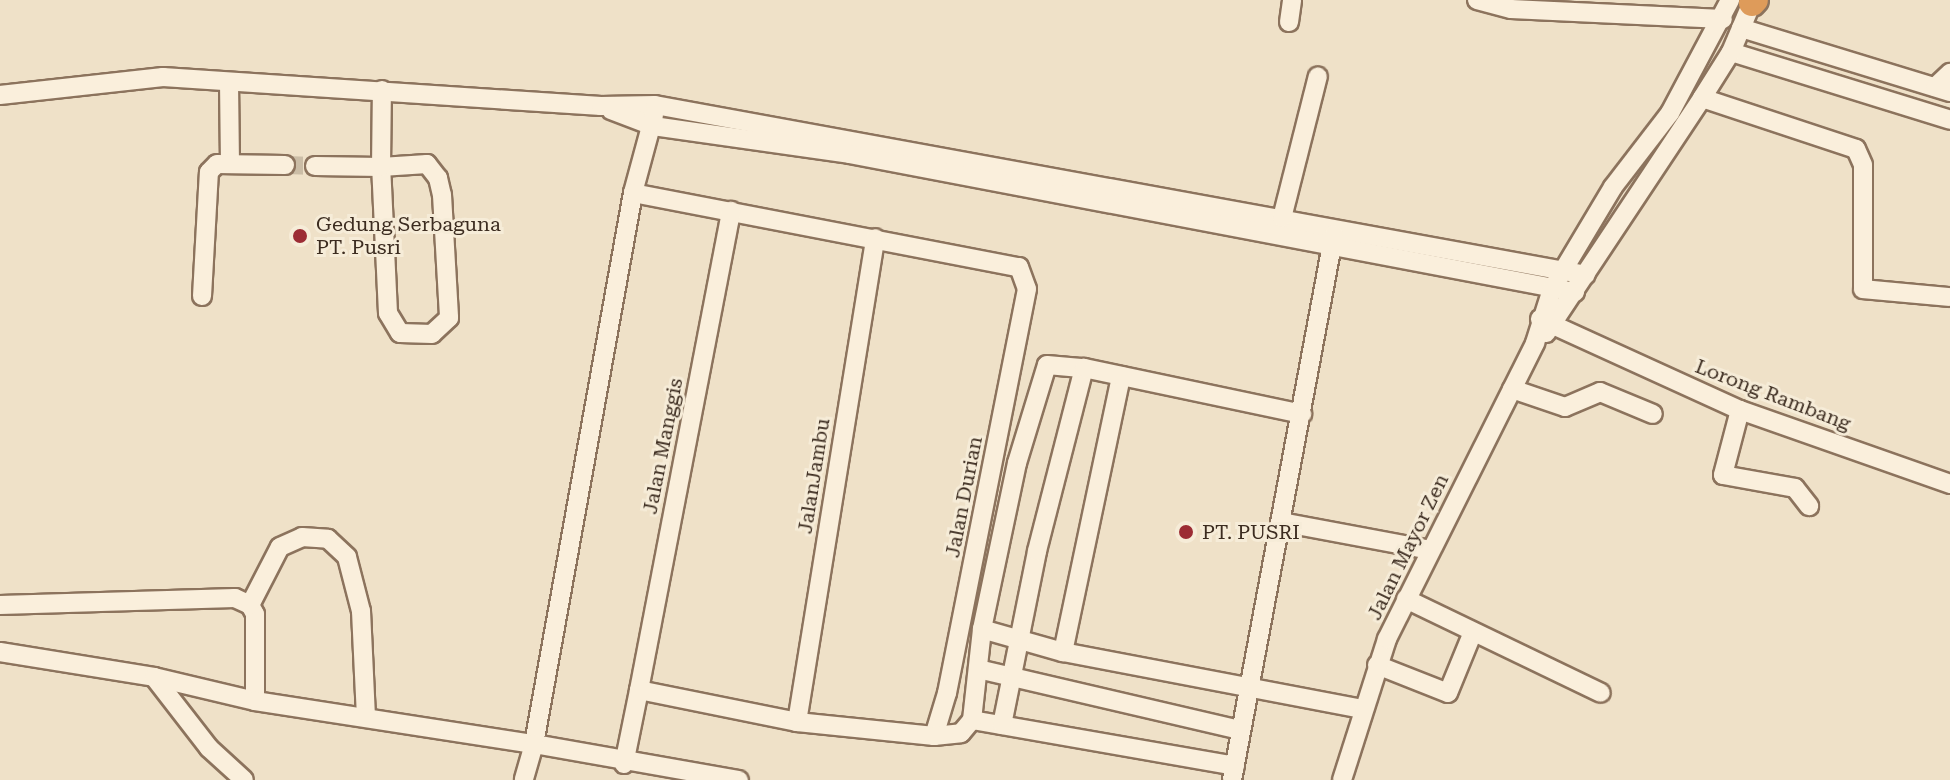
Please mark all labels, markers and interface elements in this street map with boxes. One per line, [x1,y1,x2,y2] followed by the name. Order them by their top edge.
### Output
[316,212,501,259] place label: Gedung Serbaguna PT. Pusri
[291,227,309,245] marker: Gedung Serbaguna PT. Pusri
[1692,354,1854,436] street label: Lorong Rambang
[638,376,688,516] street label: Jalan Manggis
[793,417,835,535] street label: JalanJambu
[940,434,988,560] street label: Jalan Durian
[1362,470,1454,624] street label: Jalan Mayor Zen
[1202,520,1300,544] place label: PT. PUSRI
[1177,523,1195,541] marker: PT. PUSRI

